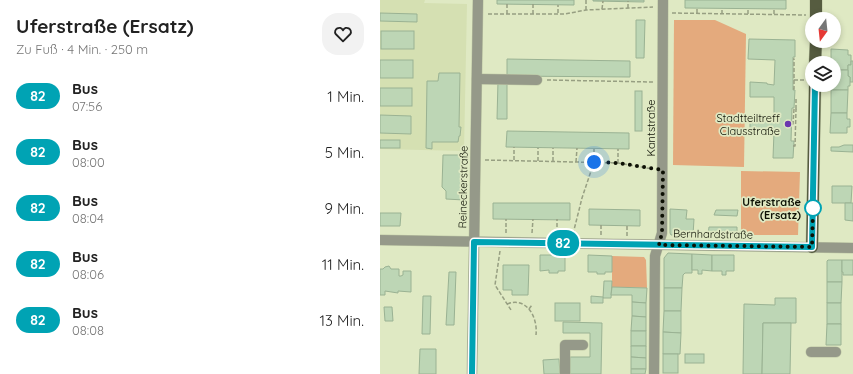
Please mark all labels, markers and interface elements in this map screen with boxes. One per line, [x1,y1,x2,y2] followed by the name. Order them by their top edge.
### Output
[805,12,841,48] north arrow
[805,12,841,92] map controls
[322,13,364,55] button: heart
[16,14,194,38] text: Uferstraße (Ersatz)
[16,41,148,57] text: Zu Fuß · 4 Min. · 250 m
[805,56,841,92] button: layers
[72,79,98,98] text: Bus
[30,87,46,105] text: 82
[327,87,364,106] text: 1 Min.
[72,98,102,114] text: 07:56
[644,100,658,156] street label: Kantstraße
[716,111,780,138] place label: Stadtteiltreff Clausstraße
[783,119,793,129] marker: Stadtteiltreff Clausstraße
[72,135,98,154] text: Bus
[30,143,46,161] text: 82
[325,143,364,162] text: 5 Min.
[455,145,471,229] street label: Reineckerstraße
[584,152,604,172] your location
[72,154,105,170] text: 08:00
[72,191,98,210] text: Bus
[742,195,801,222] place label: Uferstraße (Ersatz)
[30,199,46,217] text: 82
[325,199,364,218] text: 9 Min.
[804,199,822,217] marker: Uferstraße (Ersatz)
[72,210,104,226] text: 08:04
[673,226,753,242] street label: Bernhardstraße
[545,230,581,256] line badge: 82
[555,234,571,252] text: 82
[72,247,98,266] text: Bus
[30,255,46,273] text: 82
[322,255,364,274] text: 11 Min.
[72,266,104,282] text: 08:06
[72,303,98,322] text: Bus
[30,311,46,329] text: 82
[319,311,364,330] text: 13 Min.
[72,322,104,338] text: 08:08

